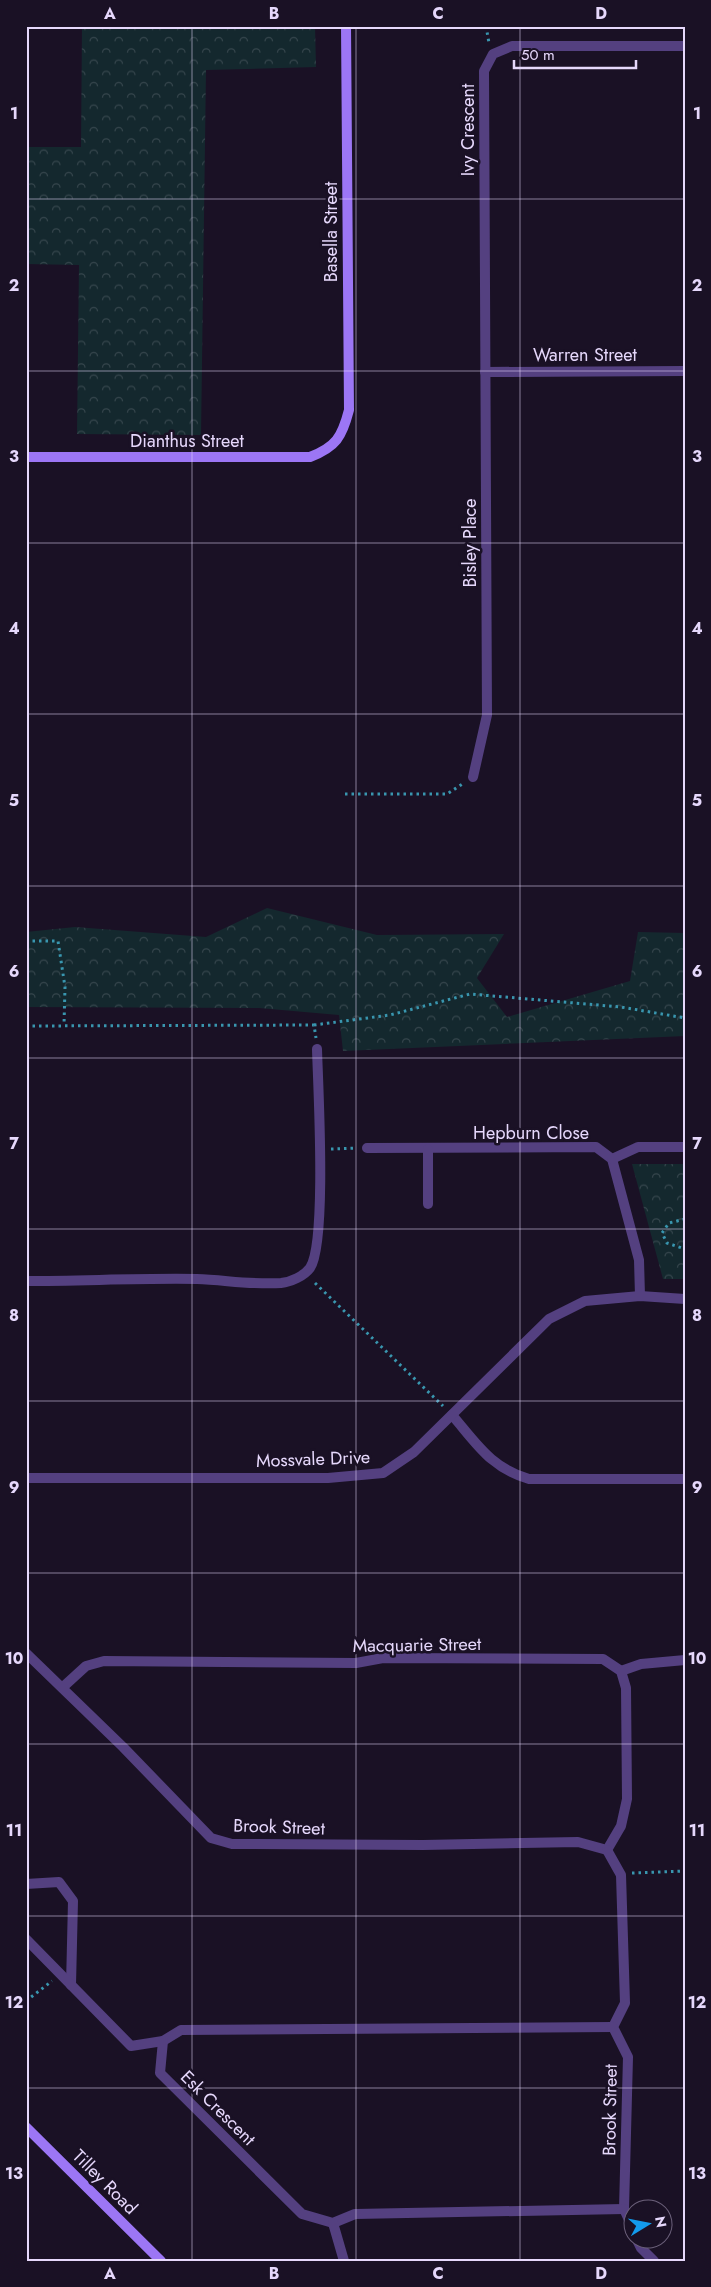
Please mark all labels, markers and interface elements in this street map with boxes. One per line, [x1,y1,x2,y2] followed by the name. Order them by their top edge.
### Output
[103,2,116,25] text: A
[269,2,279,25] text: B
[432,2,444,25] text: C
[595,2,607,25] text: D
[514,38,636,70] scale bar
[521,44,555,66] text: 50 m
[455,83,481,176] street label: Ivy Crescent
[10,102,18,125] text: 1
[693,102,701,125] text: 1
[318,181,344,282] street label: Basella Street
[9,274,19,297] text: 2
[692,274,702,297] text: 2
[533,342,638,368] street label: Warren Street
[130,428,245,454] street label: Dianthus Street
[9,445,19,468] text: 3
[692,445,702,468] text: 3
[457,499,483,587] street label: Bisley Place
[8,617,20,640] text: 4
[691,617,703,640] text: 4
[9,789,19,812] text: 5
[692,789,702,812] text: 5
[9,960,19,983] text: 6
[692,960,702,983] text: 6
[473,1120,589,1146] street label: Hepburn Close
[9,1132,19,1155] text: 7
[692,1132,702,1155] text: 7
[9,1304,19,1327] text: 8
[692,1304,702,1327] text: 8
[255,1444,371,1474] street label: Mossvale Drive
[9,1476,19,1499] text: 9
[692,1476,702,1499] text: 9
[352,1631,482,1659] street label: Macquarie Street
[5,1647,23,1670] text: 10
[688,1647,706,1670] text: 10
[233,1812,326,1842] street label: Brook Street
[6,1819,22,1842] text: 11
[689,1819,705,1842] text: 11
[5,1991,23,2014] text: 12
[688,1991,706,2014] text: 12
[596,2063,624,2156] street label: Brook Street
[175,2065,262,2152] street label: Esk Crescent
[67,2144,143,2220] street label: Tilley Road
[5,2162,23,2185] text: 13
[688,2162,706,2185] text: 13
[624,2200,674,2250] north arrow
[650,2215,672,2229] text: N
[103,2262,116,2285] text: A
[269,2262,279,2285] text: B
[432,2262,444,2285] text: C
[595,2262,607,2285] text: D

